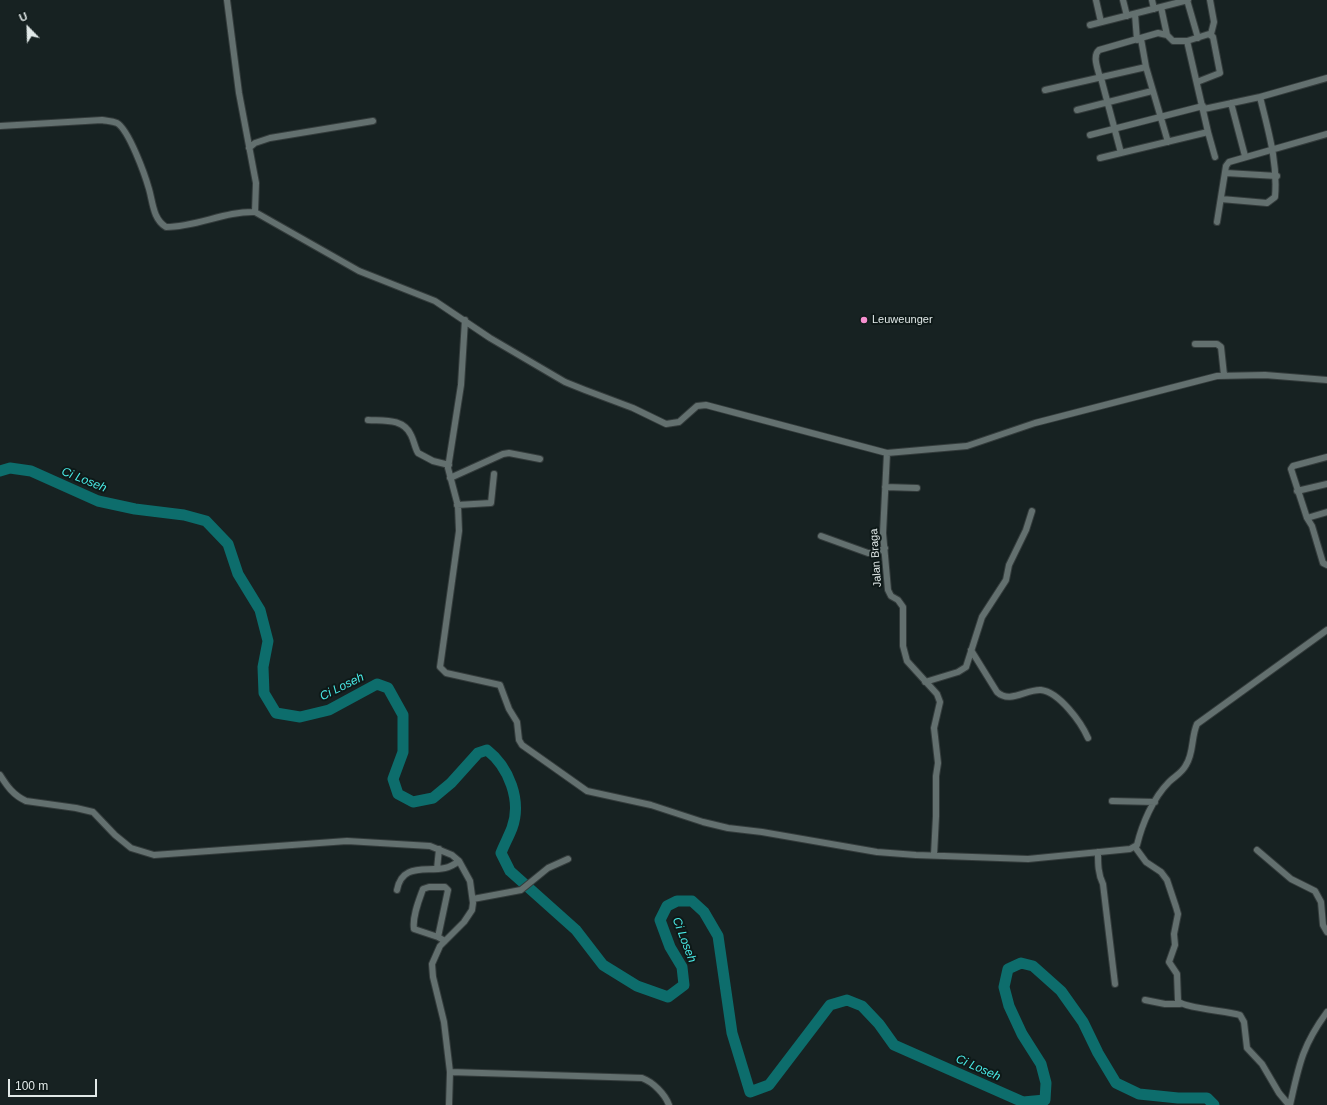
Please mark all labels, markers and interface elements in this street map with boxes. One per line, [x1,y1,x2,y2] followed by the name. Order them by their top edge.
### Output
[8,8,48,48] north arrow
[17,10,29,24] text: U
[872,313,933,327] place label: Leuweunger
[859,315,869,325] marker: Leuweunger
[59,464,109,496] water label: Ci Loseh
[867,528,885,588] street label: Jalan Braga
[318,670,366,704] water label: Ci Loseh
[669,915,699,965] water label: Ci Loseh
[953,1052,1003,1084] water label: Ci Loseh
[10,1071,99,1097] scale bar
[15,1079,48,1093] text: 100 m

